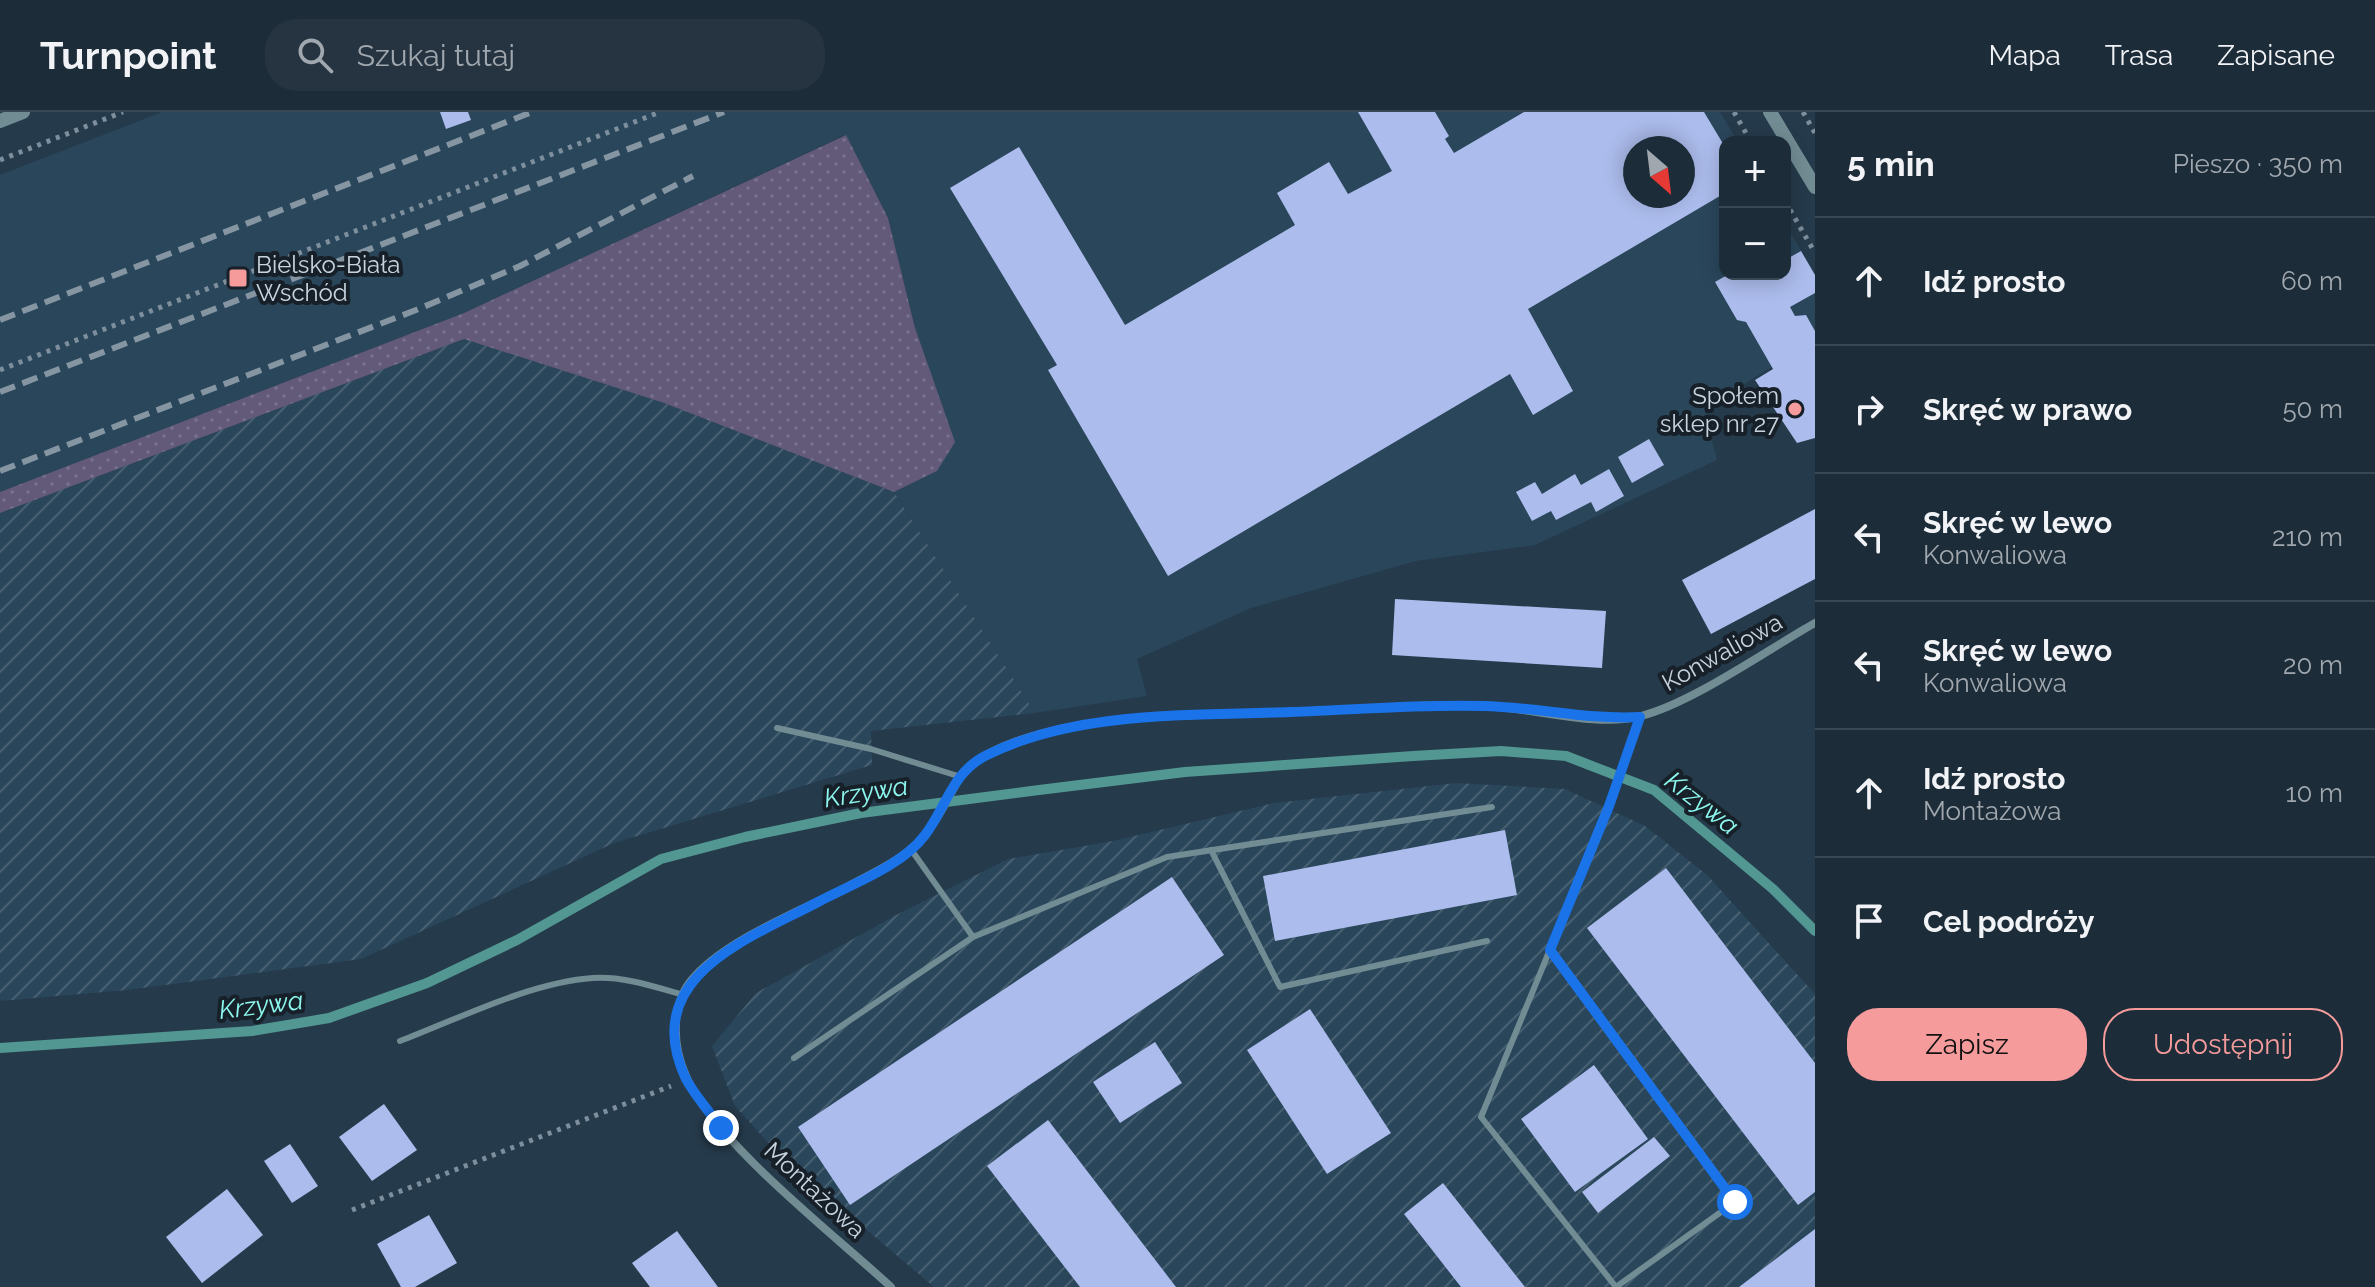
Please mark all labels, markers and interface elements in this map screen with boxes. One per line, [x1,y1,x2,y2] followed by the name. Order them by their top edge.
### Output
[265,19,825,91] search box
[40,33,217,78] text: Turnpoint
[293,33,337,77] icon: search
[357,38,515,73] text: Szukaj tutaj
[1989,39,2061,72] text: Mapa
[2105,39,2173,72] text: Trasa
[2217,39,2335,72] text: Zapisane
[1623,136,1695,208] north arrow
[1719,136,1791,280] map controls
[1719,136,1791,208] button: +
[1847,144,1935,184] text: 5 min
[2173,149,2343,179] text: Pieszo · 350 m
[1719,208,1791,280] button: −
[256,250,400,307] place label: Bielsko-Biała Wschód
[1847,259,1891,303] icon: ahead
[1923,264,2066,299] text: Idź prosto
[2281,266,2343,296] text: 60 m
[227,267,249,289] marker: Bielsko-Biała Wschód
[1660,381,1779,438] place label: Społem sklep nr 27
[1847,387,1891,431] icon: right
[1923,392,2132,427] text: Skręć w prawo
[2282,394,2343,424] text: 50 m
[1786,400,1804,418] marker: Społem sklep nr 27
[1923,505,2112,540] text: Skręć w lewo
[1847,515,1891,559] icon: left
[2272,522,2343,552] text: 210 m
[1923,540,2067,570] text: Konwaliowa
[1657,607,1787,697] street label: Konwaliowa
[1923,633,2112,668] text: Skręć w lewo
[1847,643,1891,687] icon: left
[2283,650,2343,680] text: 20 m
[1923,668,2067,698] text: Konwaliowa
[1923,761,2066,796] text: Idź prosto
[1659,765,1745,841] water label: Krzywa
[822,771,910,813] water label: Krzywa
[1847,771,1891,815] icon: ahead
[2285,778,2343,808] text: 10 m
[1923,796,2061,826] text: Montażowa
[1847,899,1891,943] icon: arrive
[1923,904,2095,939] text: Cel podróży
[217,985,305,1025] water label: Krzywa
[1847,1008,2087,1081] button: Zapisz
[2103,1008,2343,1081] button: Udostępnij
[703,1110,739,1146] route end
[758,1136,872,1244] street label: Montażowa
[1717,1184,1753,1220] route start

